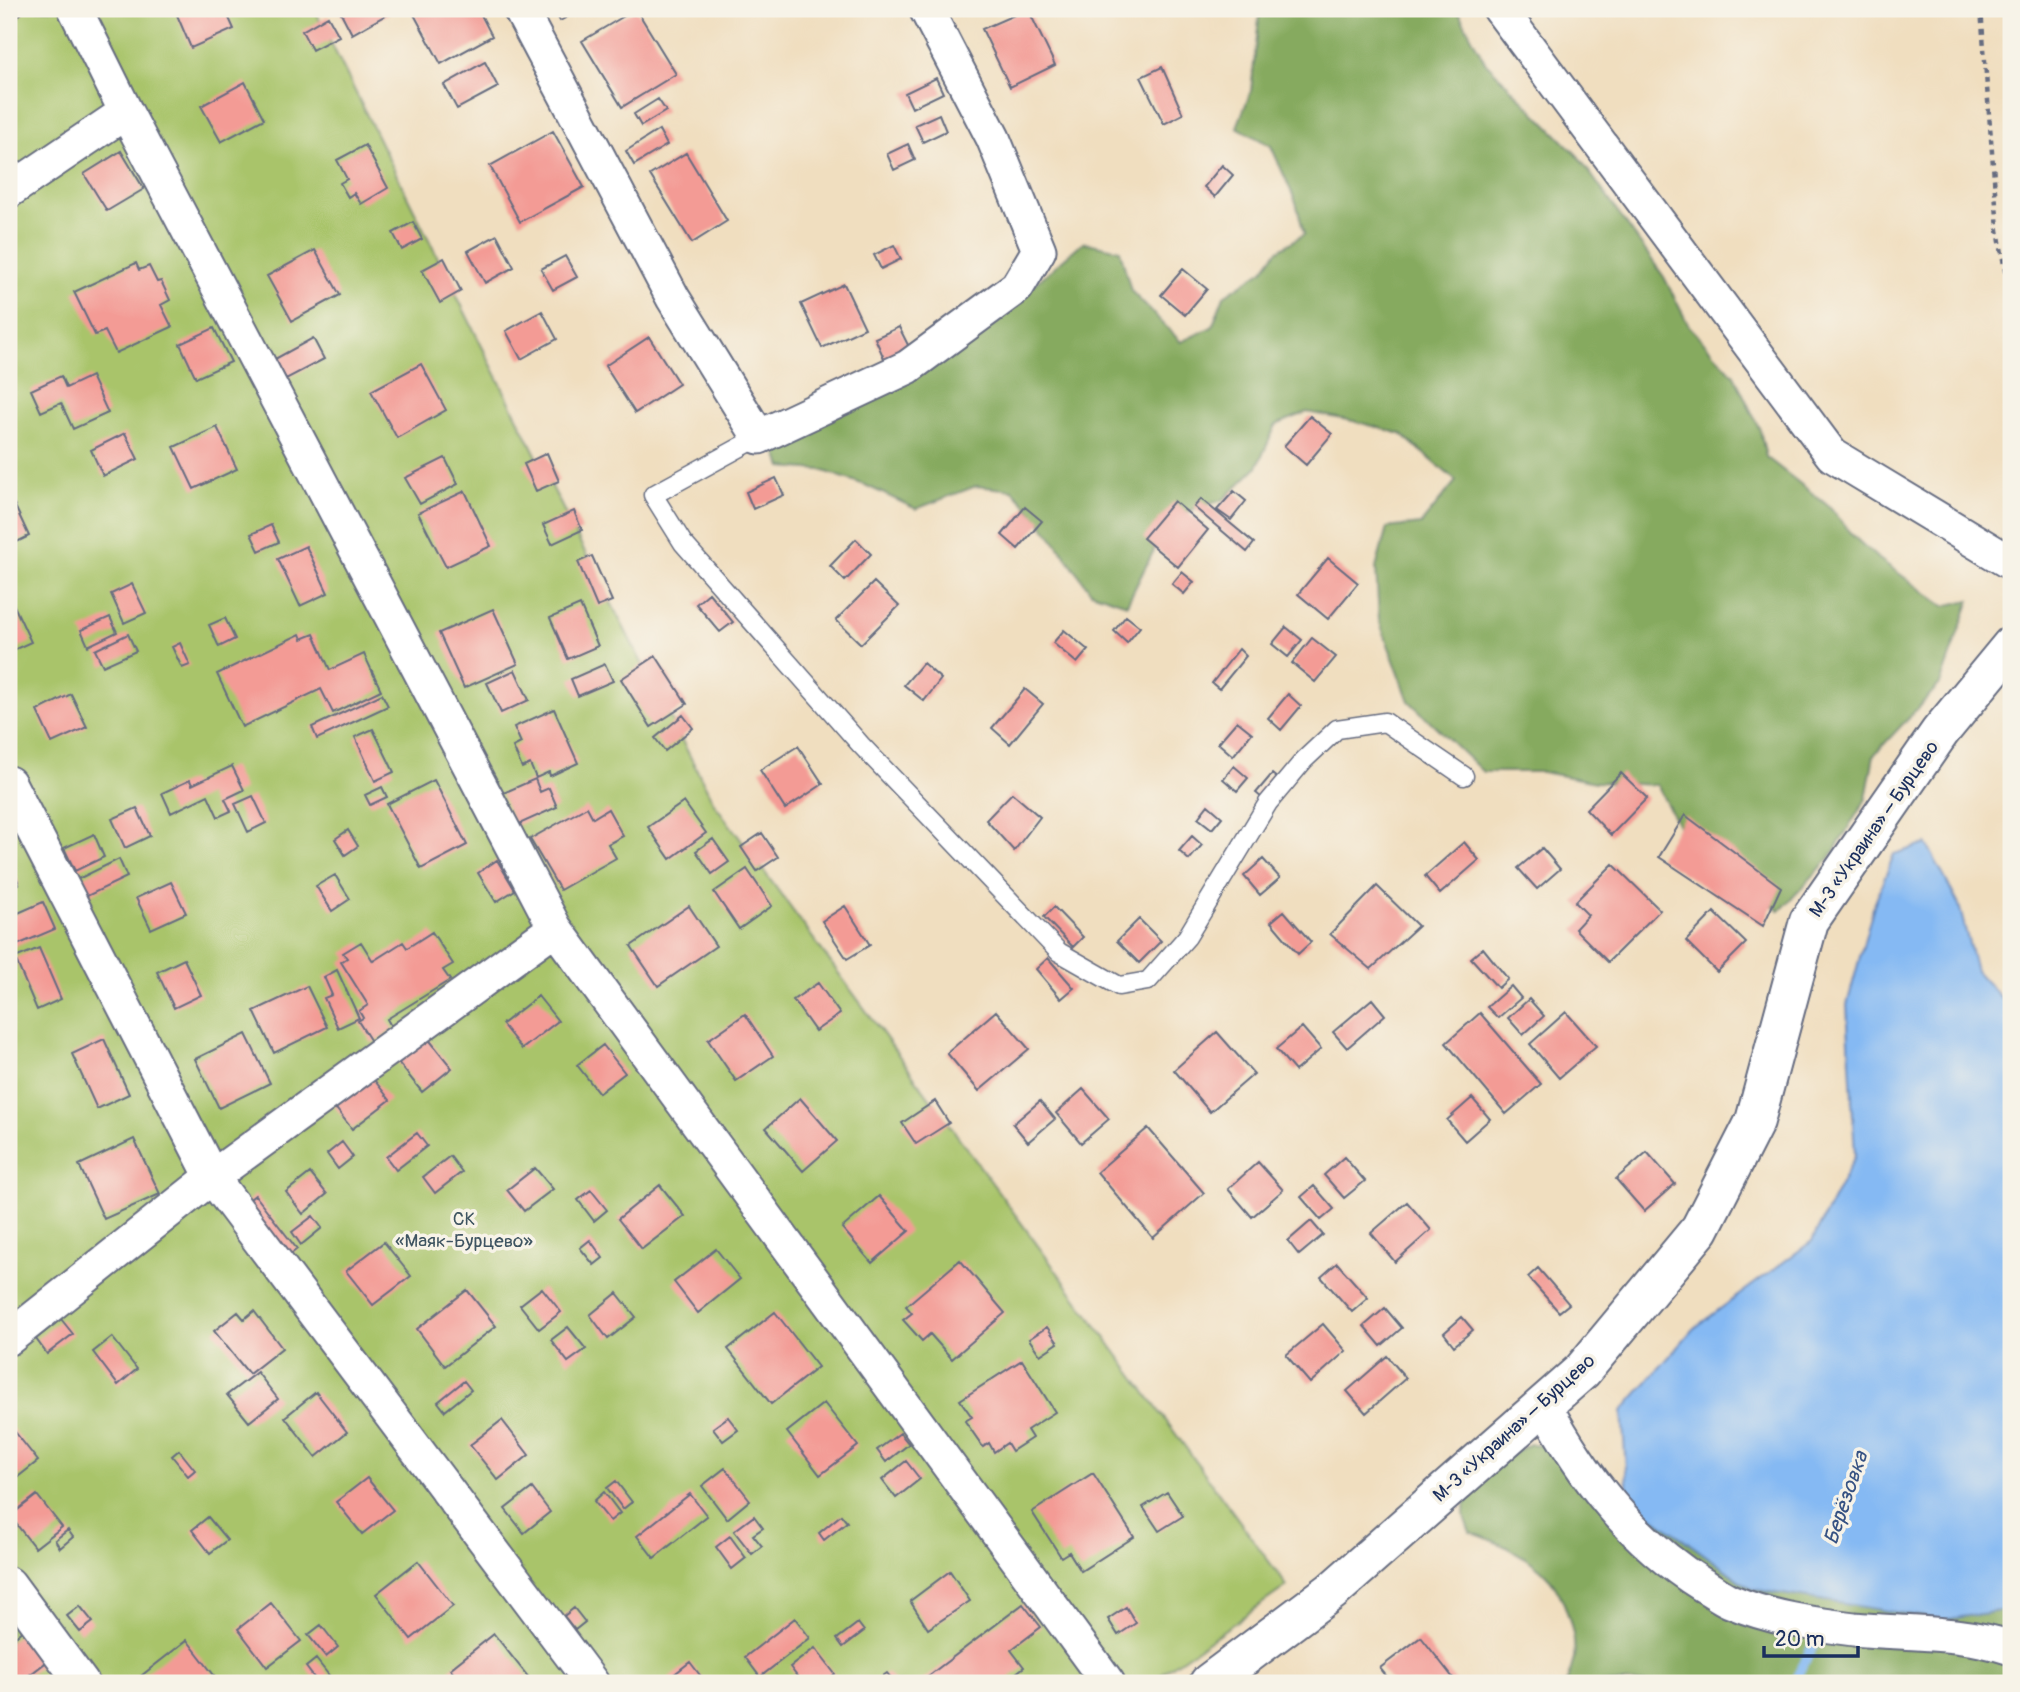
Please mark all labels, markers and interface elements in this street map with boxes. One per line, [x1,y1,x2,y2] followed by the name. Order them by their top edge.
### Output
[1804,736,1944,922] street label: М-3 «Украина» – Бурцево
[395,1207,533,1253] park label: СК «Маяк-Бурцево»
[1428,1349,1600,1507] street label: М-3 «Украина» – Бурцево
[1818,1447,1875,1548] water label: Берёзовка
[1764,1615,1859,1659] scale bar
[1775,1626,1824,1653] text: 20 m

